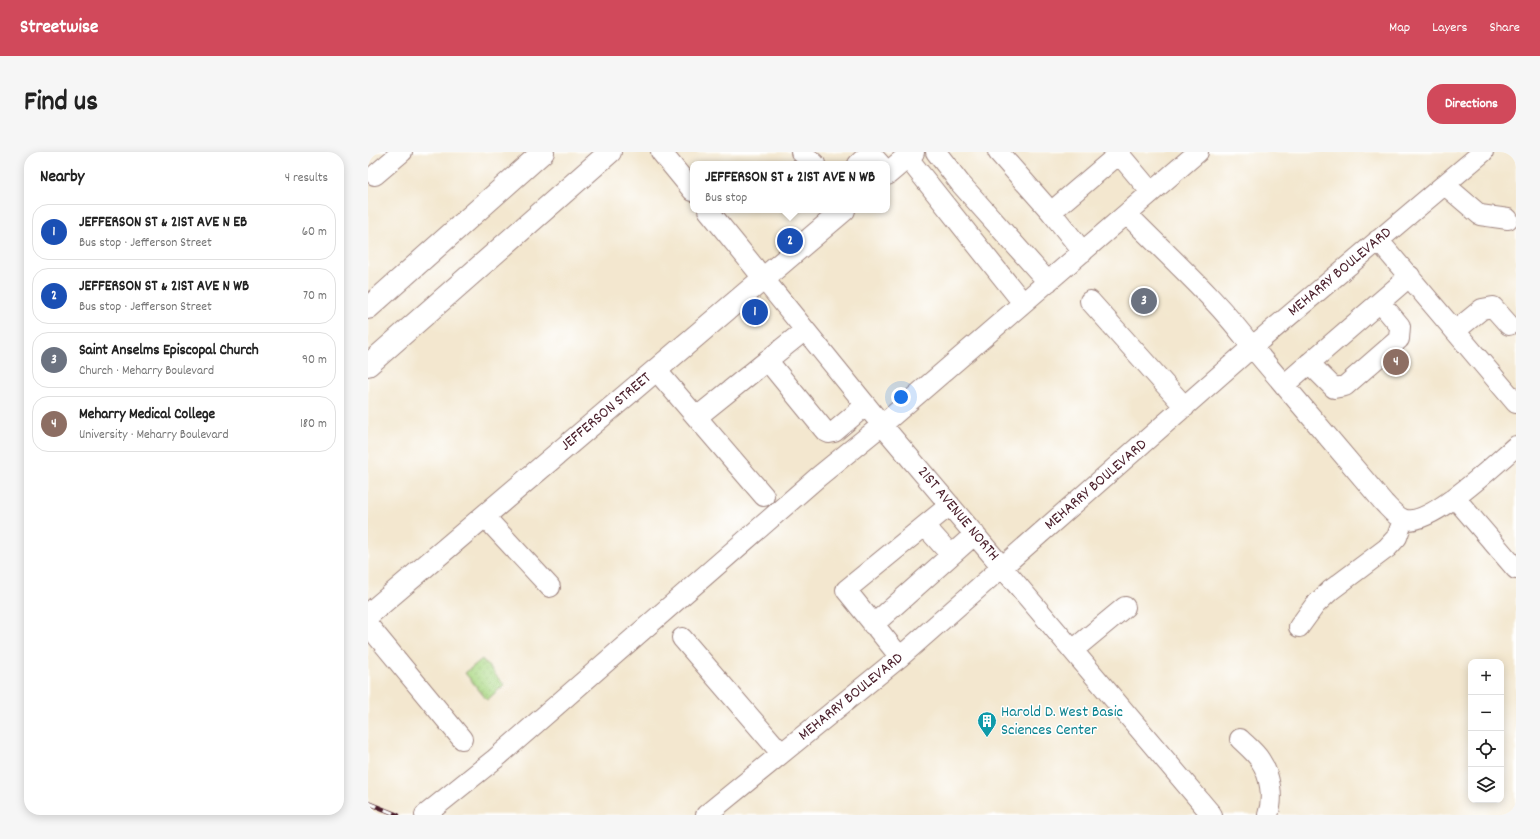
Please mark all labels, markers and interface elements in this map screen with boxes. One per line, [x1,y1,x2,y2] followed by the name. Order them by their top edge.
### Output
[20,15,98,42] text: Streetwise
[1389,18,1410,38] text: Map
[1432,18,1467,38] text: Layers
[1489,18,1520,38] text: Share
[24,84,98,124] text: Find us
[1427,84,1516,124] button: Directions
[690,161,890,213] popup
[40,166,84,190] text: Nearby
[705,167,875,189] text: JEFFERSON ST & 21ST AVE N WB
[285,169,328,188] text: 4 results
[705,189,747,208] text: Bus stop
[79,212,247,234] text: JEFFERSON ST & 21ST AVE N EB
[1283,222,1397,322] street label: MEHARRY BOULEVARD
[53,223,55,242] text: 1
[302,223,327,242] text: 60 m
[777,226,803,256] pin: 2
[79,234,212,253] text: Bus stop · Jefferson Street
[79,276,249,298] text: JEFFERSON ST & 21ST AVE N WB
[1131,286,1157,316] pin: 3
[51,287,57,306] text: 2
[303,287,327,306] text: 70 m
[742,297,768,327] pin: 1
[79,298,212,317] text: Bus stop · Jefferson Street
[79,340,259,362] text: Saint Anselms Episcopal Church
[1383,347,1409,377] pin: 4
[51,351,57,370] text: 3
[302,351,327,370] text: 90 m
[79,362,214,381] text: Church · Meharry Boulevard
[556,367,657,457] street label: JEFFERSON STREET
[891,387,911,407] your location
[79,404,215,426] text: Meharry Medical College
[51,415,57,434] text: 4
[300,415,327,434] text: 180 m
[79,426,229,445] text: University · Meharry Boulevard
[1040,434,1152,536] street label: MEHARRY BOULEVARD
[911,462,1005,566] street label: 21ST AVENUE NORTH
[793,647,909,747] street label: MEHARRY BOULEVARD
[1468,659,1504,803] map controls
[1468,659,1504,695] button: +
[1468,695,1504,731] button: −
[1001,701,1123,742] place label: Harold D. West Basic Sciences Center
[976,710,998,738] building icon: Harold D. West Basic Sciences Center
[1468,731,1504,767] button: locate
[1468,767,1504,803] button: layers

